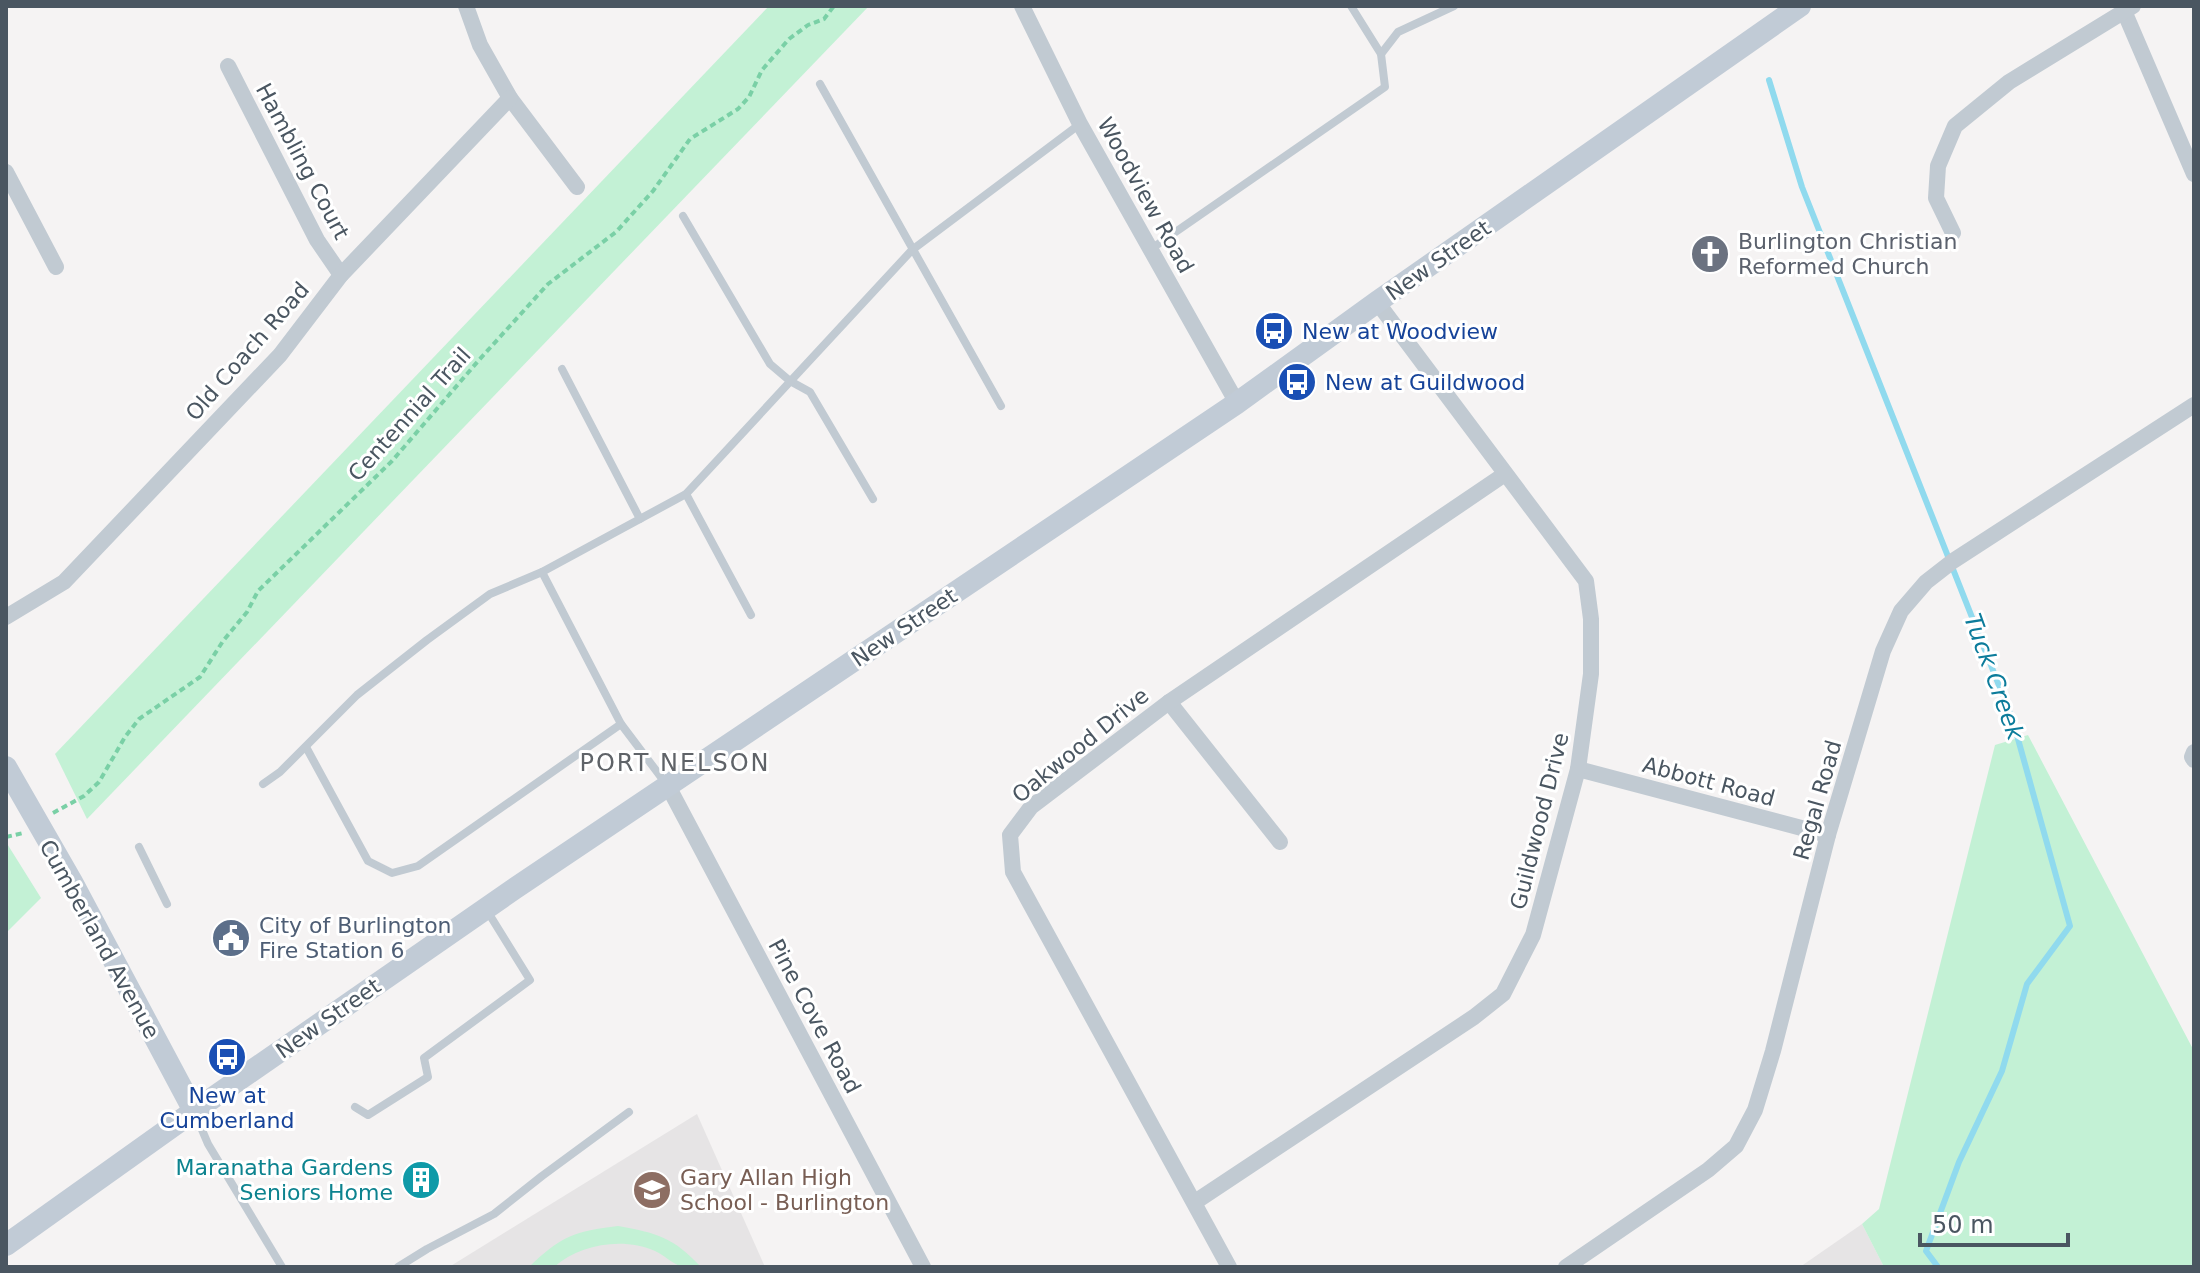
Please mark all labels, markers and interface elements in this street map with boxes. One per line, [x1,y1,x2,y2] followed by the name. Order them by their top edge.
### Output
[251,79,354,244] street label: Hambling Court
[1092,113,1199,277] street label: Woodview Road
[1381,215,1496,306] street label: New Street
[1738,229,1957,279] place label: Burlington Christian Reformed Church
[1689,233,1731,275] church icon: Burlington Christian Reformed Church
[181,277,314,426] street label: Old Coach Road
[1253,310,1295,352] bus stop icon: New at Woodview
[1302,319,1498,344] place label: New at Woodview
[343,343,476,486] street label: Centennial Trail
[1276,361,1318,403] bus stop icon: New at Guildwood
[1325,370,1525,395] place label: New at Guildwood
[847,583,962,672] street label: New Street
[1958,610,2030,745] water label: Tuck Creek
[1007,683,1153,808] street label: Oakwood Drive
[1505,730,1574,912] street label: Guildwood Drive
[1788,737,1847,863] street label: Regal Road
[579,749,771,777] district label: PORT NELSON
[1640,752,1778,811] street label: Abbott Road
[34,835,165,1043] street label: Cumberland Avenue
[259,913,452,963] place label: City of Burlington Fire Station 6
[210,917,252,959] public building icon: City of Burlington Fire Station 6
[763,935,866,1098] street label: Pine Cove Road
[271,973,386,1064] street label: New Street
[206,1036,248,1078] bus stop icon: New at Cumberland
[160,1083,294,1133] place label: New at Cumberland
[175,1155,393,1205] place label: Maranatha Gardens Seniors Home
[400,1159,442,1201] building icon: Maranatha Gardens Seniors Home
[680,1165,889,1215] place label: Gary Allan High School - Burlington
[631,1169,673,1211] school or university icon: Gary Allan High School - Burlington
[1920,1197,2068,1247] scale bar
[1932,1211,1994,1239] text: 50 m

